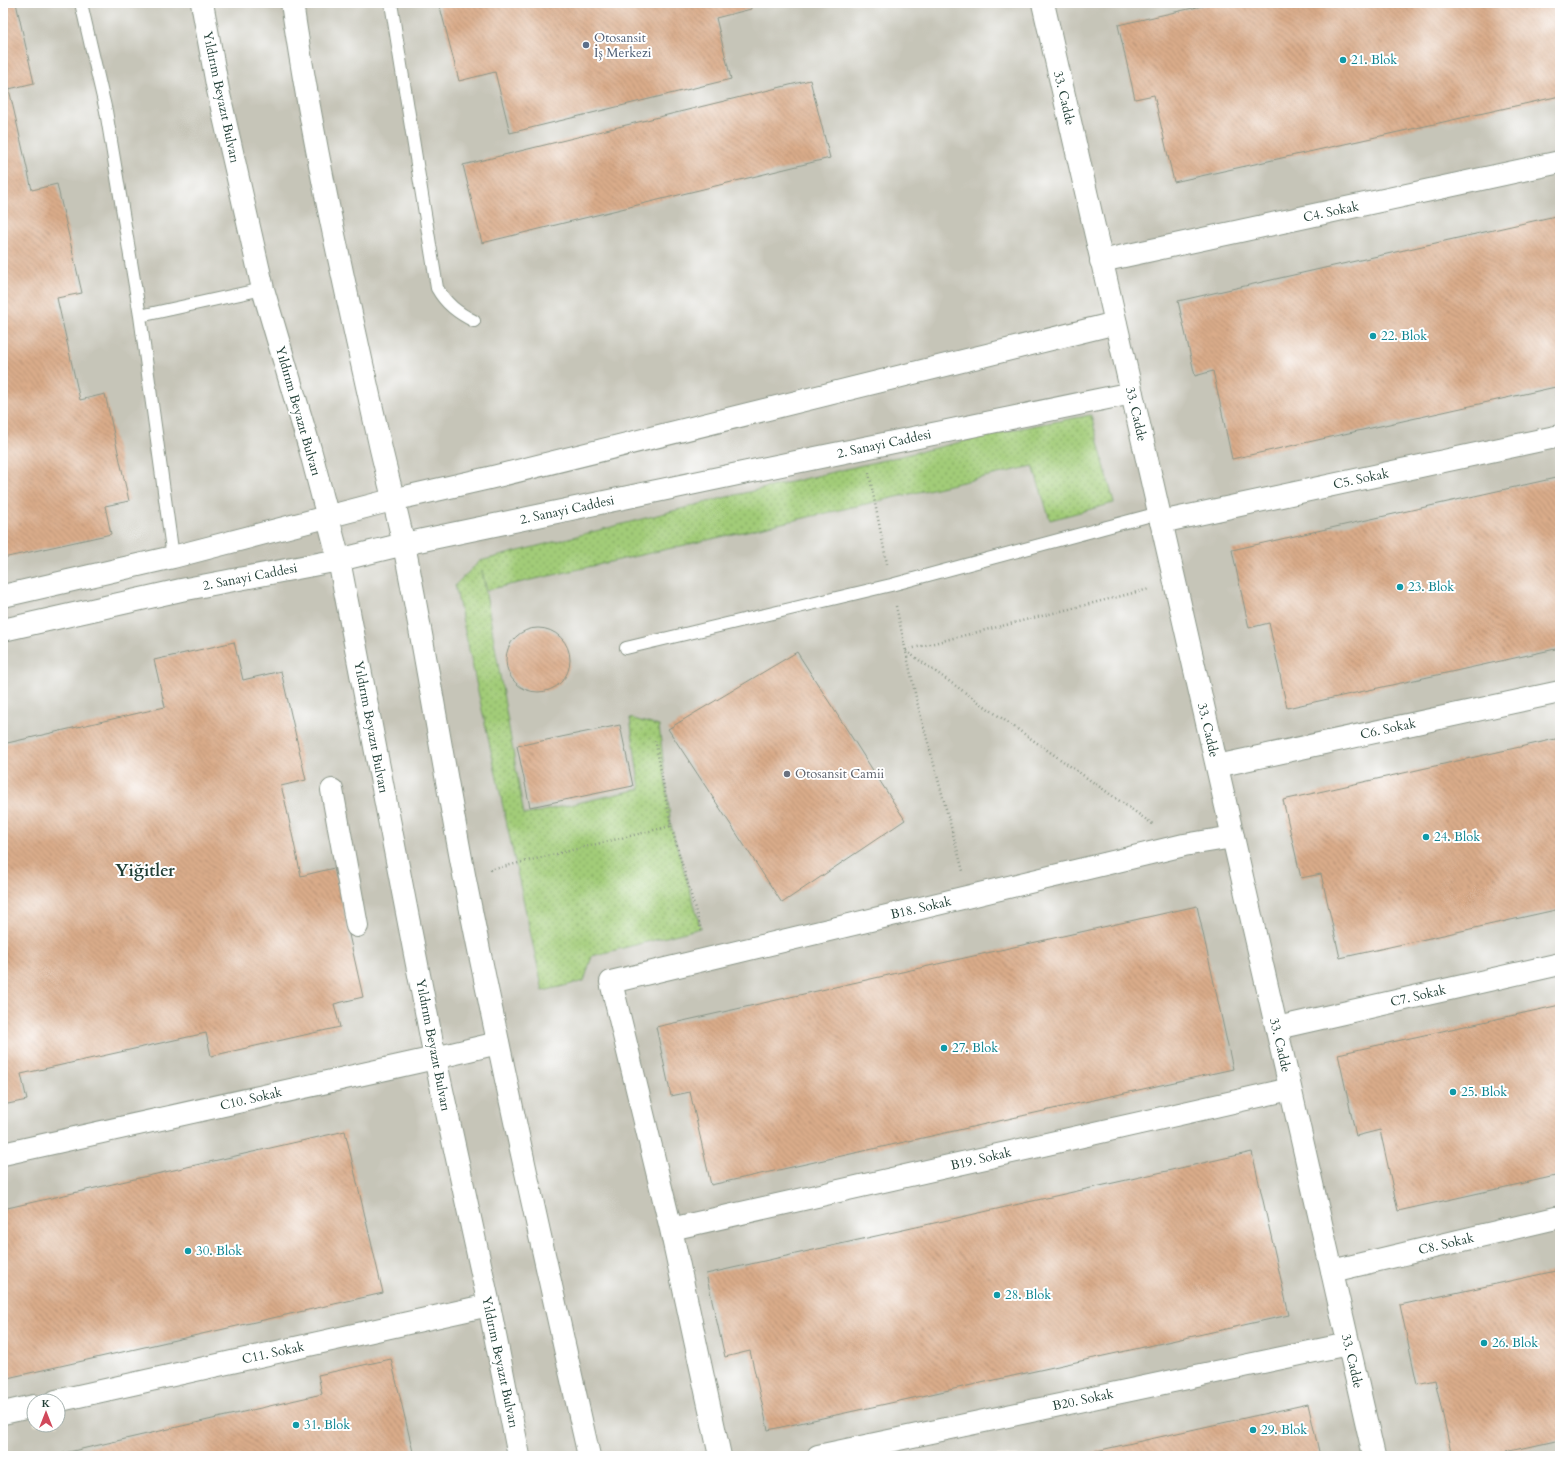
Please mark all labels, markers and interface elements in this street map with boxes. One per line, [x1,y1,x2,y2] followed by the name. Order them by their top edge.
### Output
[198,29,244,165] street label: Yıldırım Beyazıt Bulvarı
[594,29,652,62] place label: Otosansit İş Merkezi
[581,40,591,50] marker: Otosansit İş Merkezi
[1351,51,1397,69] place label: 21. Blok
[1338,55,1348,65] marker: 21. Blok
[1049,69,1079,127] street label: 33. Cadde
[1302,197,1361,227] street label: C4. Sokak
[1381,327,1427,345] place label: 22. Blok
[1368,331,1378,341] marker: 22. Blok
[271,344,325,478] street label: Yıldırım Beyazıt Bulvarı
[1121,385,1151,443] street label: 33. Cadde
[835,425,933,463] street label: 2. Sanayi Caddesi
[1332,464,1391,494] street label: C5. Sokak
[518,491,616,529] street label: 2. Sanayi Caddesi
[201,559,299,595] street label: 2. Sanayi Caddesi
[1408,578,1454,596] place label: 23. Blok
[1395,582,1405,592] marker: 23. Blok
[349,659,393,795] street label: Yıldırım Beyazıt Bulvarı
[1193,701,1223,759] street label: 33. Cadde
[1359,714,1418,744] street label: C6. Sokak
[795,765,885,783] place label: Otosansit Camii
[782,769,792,779] marker: Otosansit Camii
[1434,828,1480,846] place label: 24. Blok
[1421,832,1431,842] marker: 24. Blok
[115,859,175,882] district label: Yiğitler
[889,892,953,924] street label: B18. Sokak
[411,977,455,1113] street label: Yıldırım Beyazıt Bulvarı
[1388,981,1448,1011] street label: C7. Sokak
[1265,1016,1295,1074] street label: 33. Cadde
[952,1039,998,1057] place label: 27. Blok
[939,1043,949,1053] marker: 27. Blok
[218,1083,284,1115] street label: C10. Sokak
[1461,1083,1507,1101] place label: 25. Blok
[1448,1087,1458,1097] marker: 25. Blok
[949,1143,1013,1175] street label: B19. Sokak
[1416,1229,1476,1259] street label: C8. Sokak
[196,1242,242,1260] place label: 30. Blok
[183,1246,193,1256] marker: 30. Blok
[1005,1286,1051,1304] place label: 28. Blok
[992,1290,1002,1300] marker: 28. Blok
[477,1294,523,1430] street label: Yıldırım Beyazıt Bulvarı
[1337,1332,1367,1390] street label: 33. Cadde
[1492,1334,1538,1352] place label: 26. Blok
[240,1338,306,1368] street label: C11. Sokak
[1479,1338,1489,1348] marker: 26. Blok
[1051,1385,1115,1415] street label: B20. Sokak
[26,1393,66,1433] north arrow
[42,1396,51,1411] text: K
[304,1416,350,1434] place label: 31. Blok
[291,1420,301,1430] marker: 31. Blok
[1261,1421,1307,1439] place label: 29. Blok
[1248,1425,1258,1435] marker: 29. Blok

